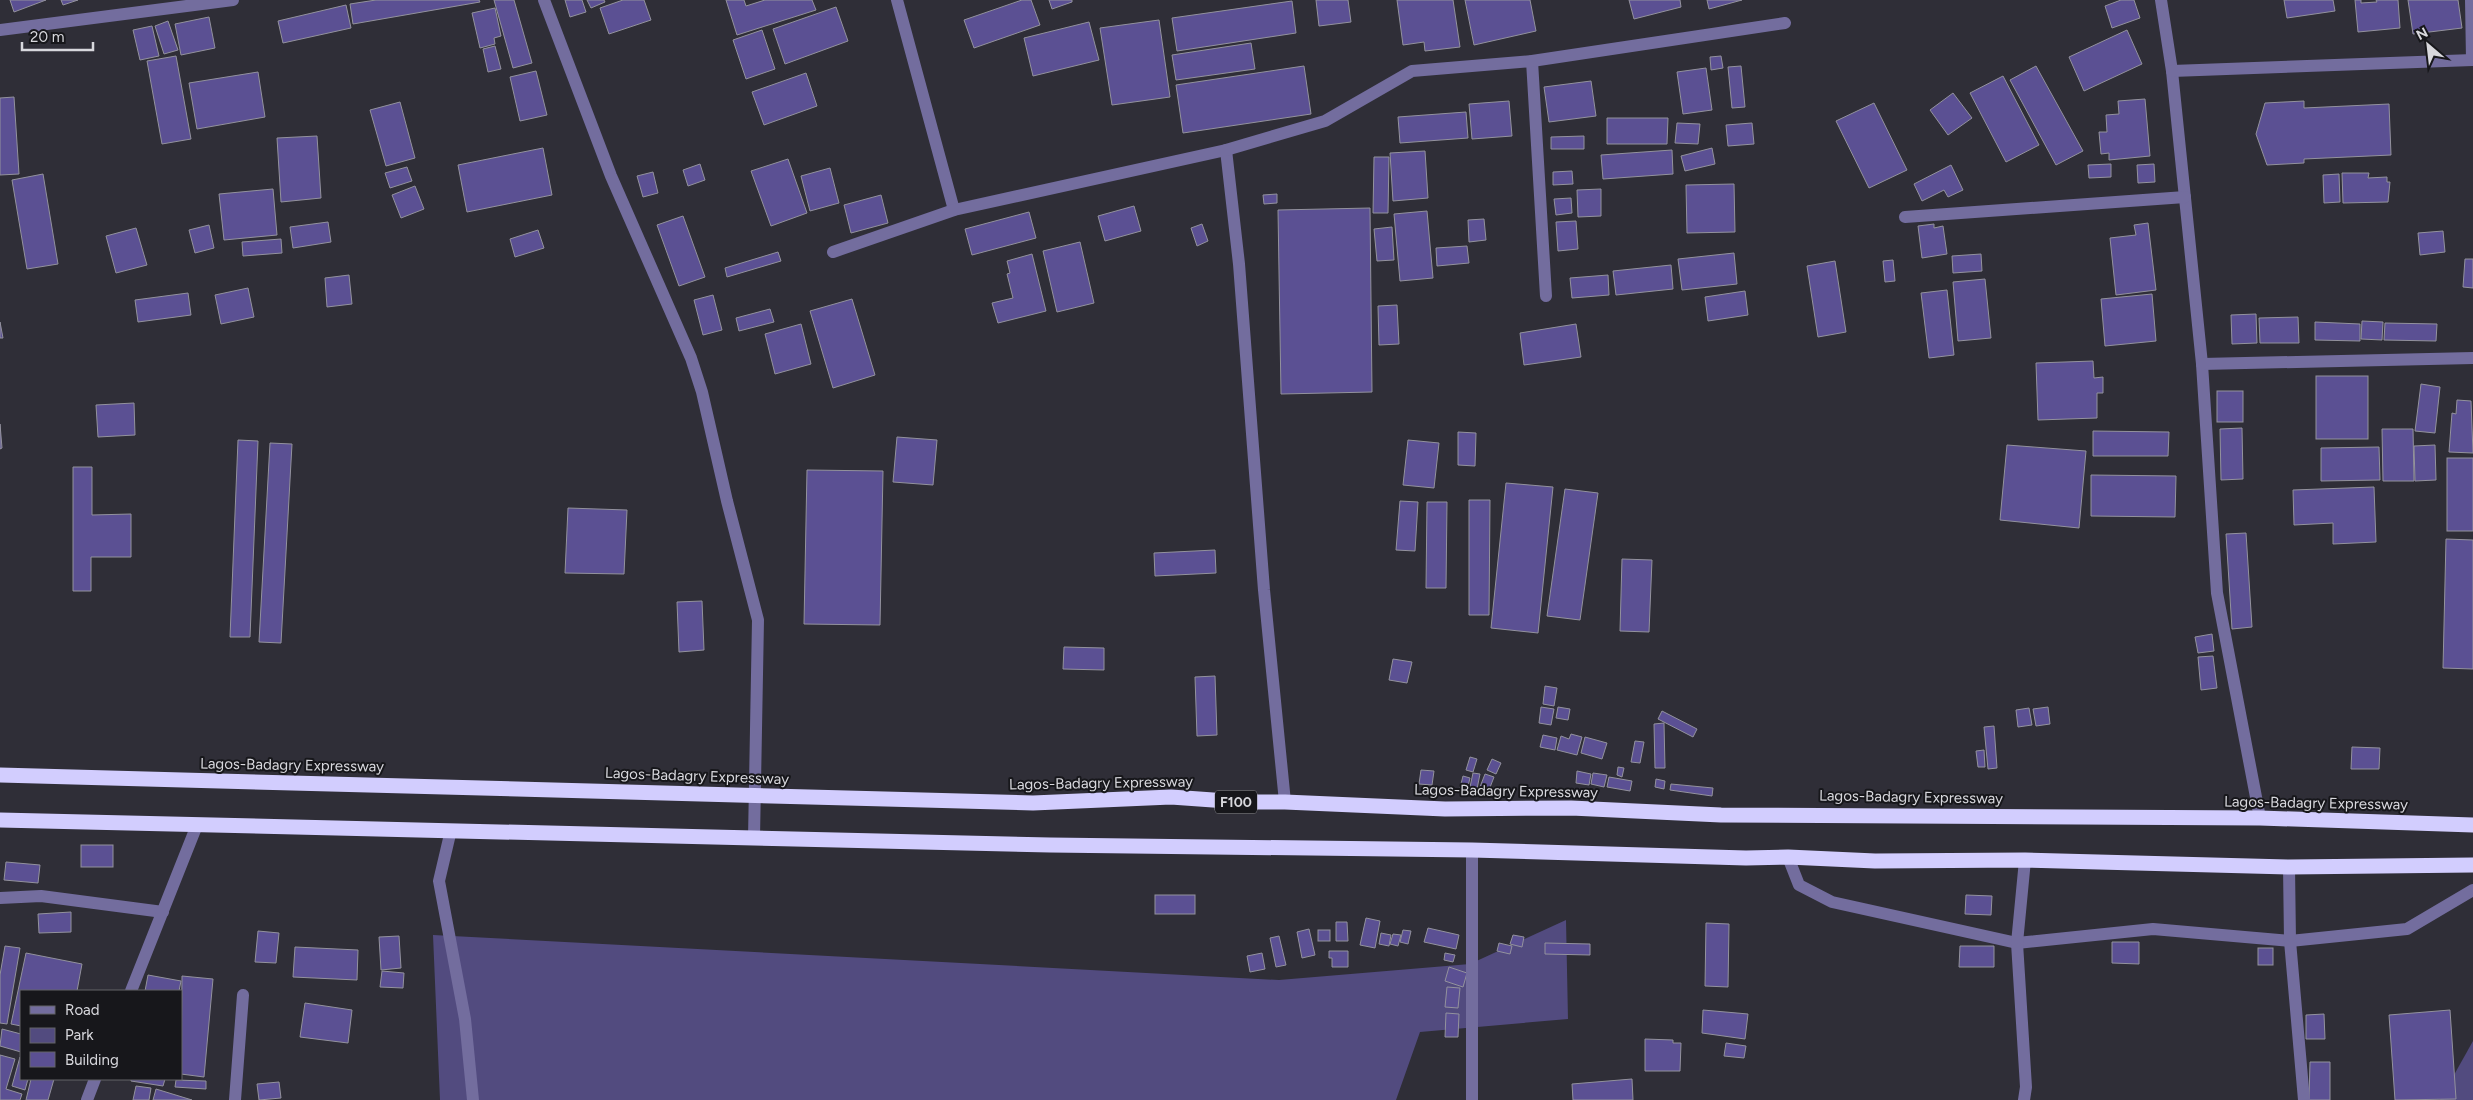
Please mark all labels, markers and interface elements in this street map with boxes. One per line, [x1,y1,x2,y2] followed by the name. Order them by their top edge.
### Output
[22,20,94,52] scale bar
[2403,20,2453,70] north arrow
[2413,24,2431,44] text: N
[30,28,64,46] text: 20 m
[200,754,384,776] street label: Lagos-Badagry Expressway
[605,764,789,788] street label: Lagos-Badagry Expressway
[1009,772,1193,794] street label: Lagos-Badagry Expressway
[1414,780,1598,802] street label: Lagos-Badagry Expressway
[1819,786,2003,808] street label: Lagos-Badagry Expressway
[1215,790,1257,814] road number: F100
[2224,792,2408,814] street label: Lagos-Badagry Expressway
[20,990,182,1080] legend
[65,1001,100,1019] text: Road
[65,1026,94,1044] text: Park
[65,1051,119,1069] text: Building

